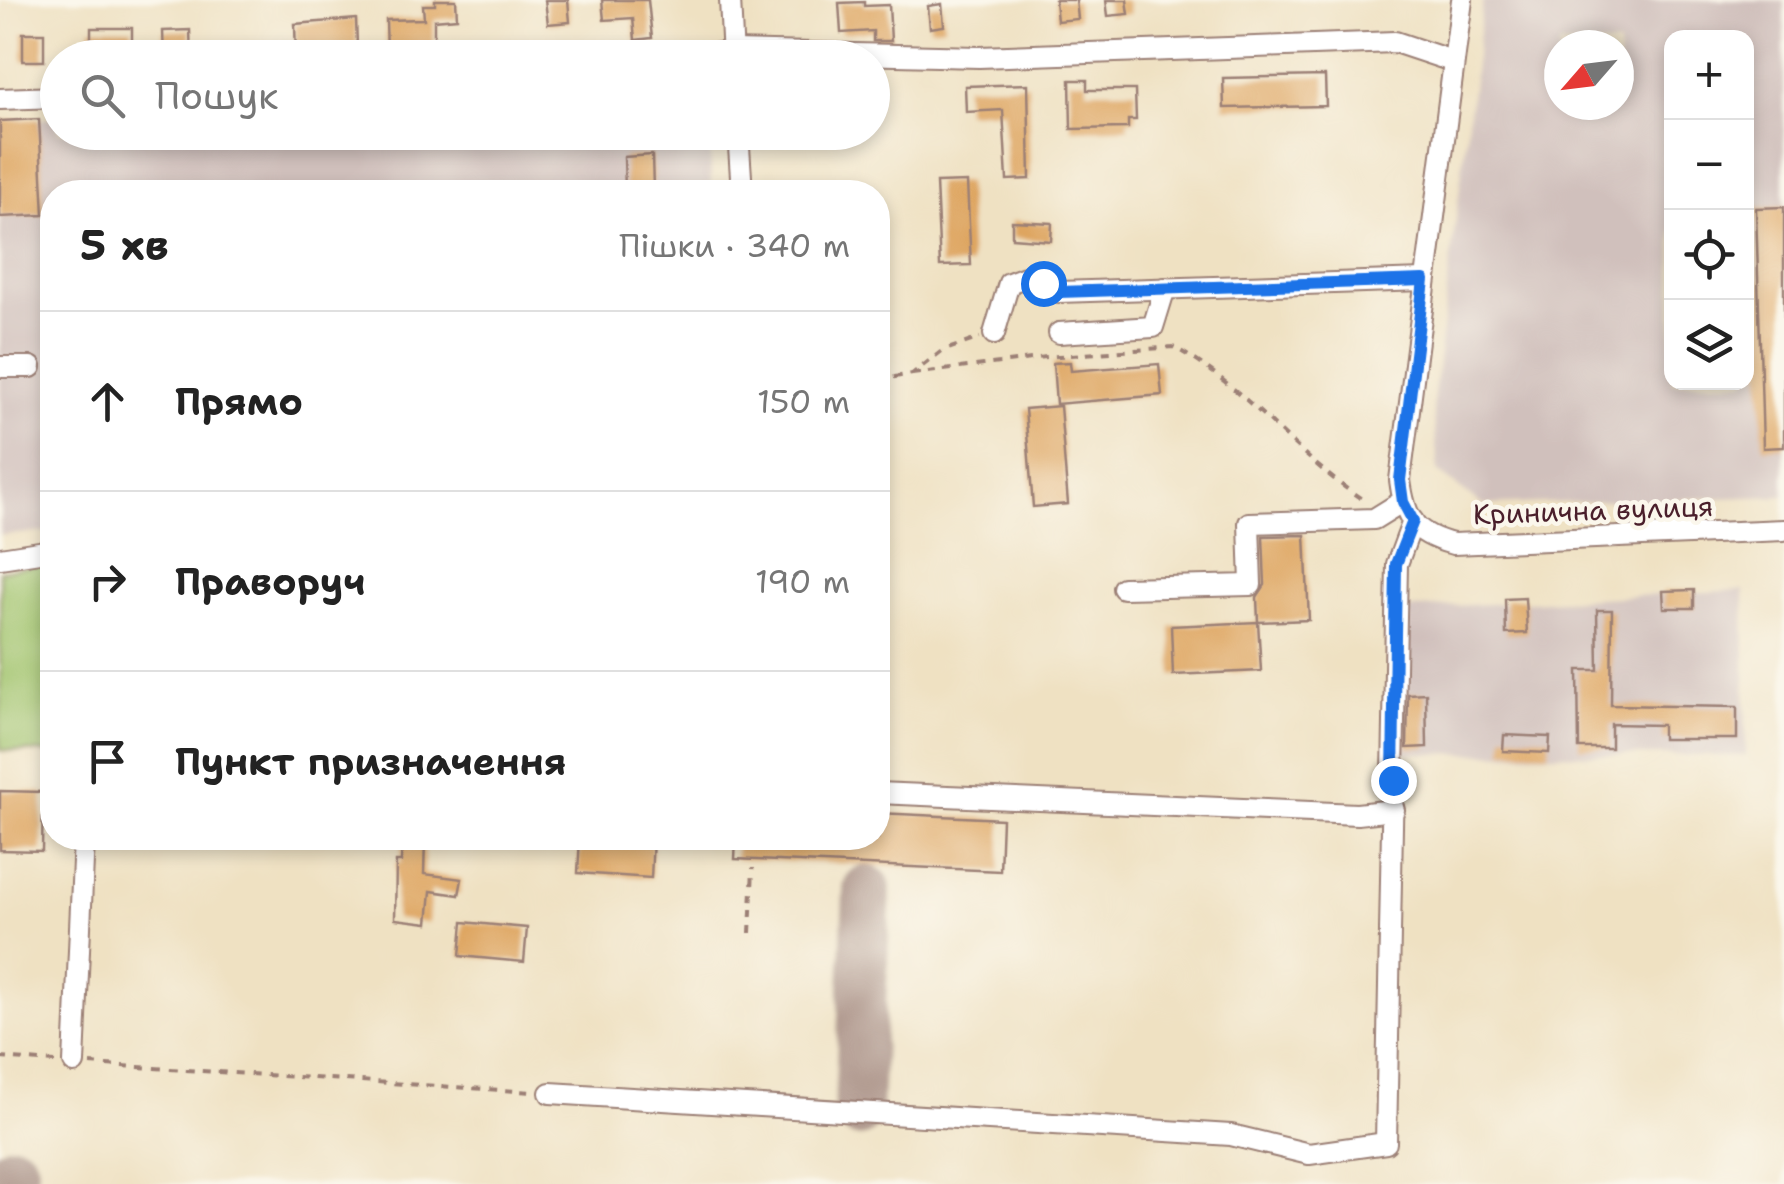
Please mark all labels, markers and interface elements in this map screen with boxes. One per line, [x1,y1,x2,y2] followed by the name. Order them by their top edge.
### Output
[1544,30,1634,120] north arrow
[1664,30,1754,390] map controls
[1664,30,1754,120] button: +
[40,40,890,150] search box
[75,68,130,123] icon: search
[155,70,278,121] text: Пошук
[1664,120,1754,210] button: −
[1664,210,1754,300] button: locate
[80,217,168,273] text: 5 хв
[619,224,850,267] text: Пішки · 340 m
[1021,261,1067,307] route start
[1664,300,1754,390] button: layers
[80,374,135,429] icon: ahead
[175,376,303,427] text: Прямо
[757,380,850,423] text: 150 m
[1472,487,1714,533] street label: Кринична вулиця
[80,554,135,609] icon: right
[175,556,365,607] text: Праворуч
[755,560,850,603] text: 190 m
[80,734,135,789] icon: arrive
[175,736,566,787] text: Пункт призначення
[1371,758,1417,804] route end

